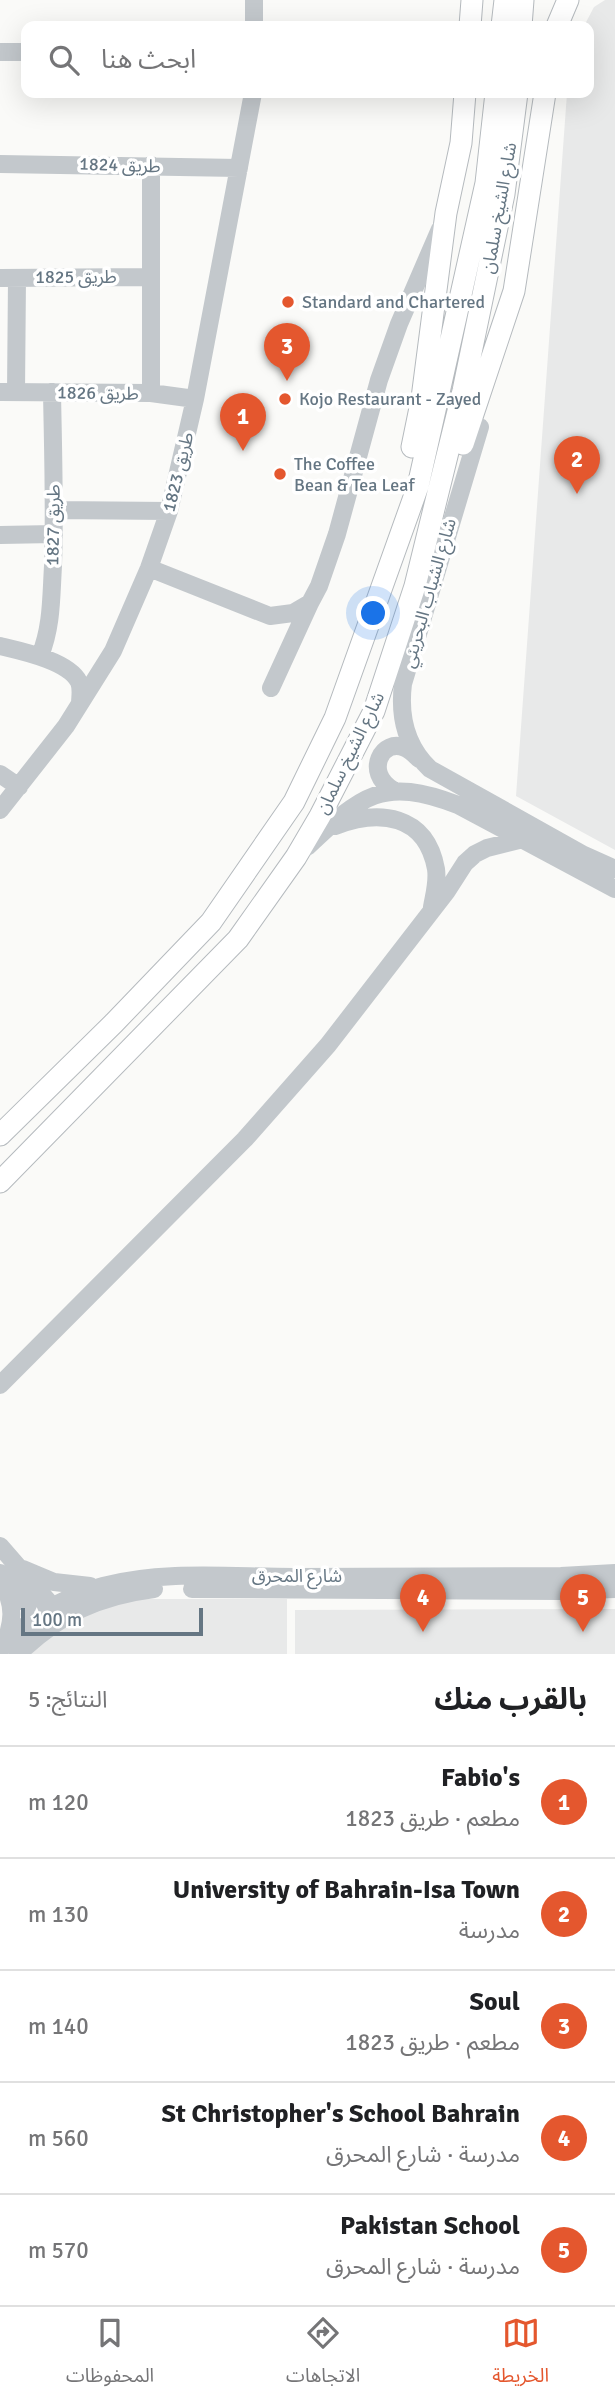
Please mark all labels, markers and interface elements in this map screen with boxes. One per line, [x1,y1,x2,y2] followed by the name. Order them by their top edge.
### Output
[21,21,594,98] search box
[45,41,83,79] icon: search
[101,44,196,76] text: ابحث هنا
[477,141,524,276] street label: شارع الشيخ سلمان
[79,153,161,177] street label: طريق 1824
[35,266,117,288] street label: طريق 1825
[302,291,485,313] place label: Standard and Chartered
[280,294,296,310] marker: Standard and Chartered
[264,323,310,381] pin: 3
[57,381,139,405] street label: طريق 1826
[299,388,481,410] place label: Kojo Restaurant - Zayed
[277,391,293,407] marker: Kojo Restaurant - Zayed
[220,393,266,451] pin: 1
[157,430,199,514] street label: طريق 1823
[554,436,600,494] pin: 2
[294,453,415,496] place label: The Coffee Bean & Tea Leaf
[272,466,288,482] marker: The Coffee Bean & Tea Leaf
[41,484,65,566] street label: طريق 1827
[397,516,464,671] street label: شارع الشباب البحريني
[356,596,390,630] your location
[311,688,392,819] street label: شارع الشيخ سلمان
[252,1565,342,1590] street label: شارع المحرق
[400,1574,446,1632] pin: 4
[560,1574,606,1632] pin: 5
[21,1605,203,1637] scale bar
[32,1608,82,1632] text: 100 m
[434,1681,587,1718] text: بالقرب منك
[28,1685,107,1714] text: النتائج: 5
[441,1762,520,1794] text: Fabio's
[28,1788,89,1817] text: 120 m
[558,1788,570,1817] text: 1
[345,1804,520,1833] text: مطعم · طريق 1823
[173,1874,520,1906] text: University of Bahrain-Isa Town
[28,1900,89,1929] text: 130 m
[558,1900,570,1929] text: 2
[459,1916,520,1945] text: مدرسة
[470,1986,520,2018] text: Soul
[28,2012,89,2041] text: 140 m
[558,2012,570,2041] text: 3
[345,2028,520,2057] text: مطعم · طريق 1823
[161,2098,520,2130] text: St Christopher's School Bahrain
[28,2124,89,2153] text: 560 m
[558,2124,570,2153] text: 4
[326,2140,520,2169] text: مدرسة · شارع المحرق
[340,2210,520,2242] text: Pakistan School
[28,2236,89,2265] text: 570 m
[558,2236,570,2265] text: 5
[326,2252,520,2281] text: مدرسة · شارع المحرق
[66,2314,154,2396] tab: المحفوظات
[286,2314,360,2396] tab: الاتجاهات
[492,2314,549,2396] tab: الخريطة

